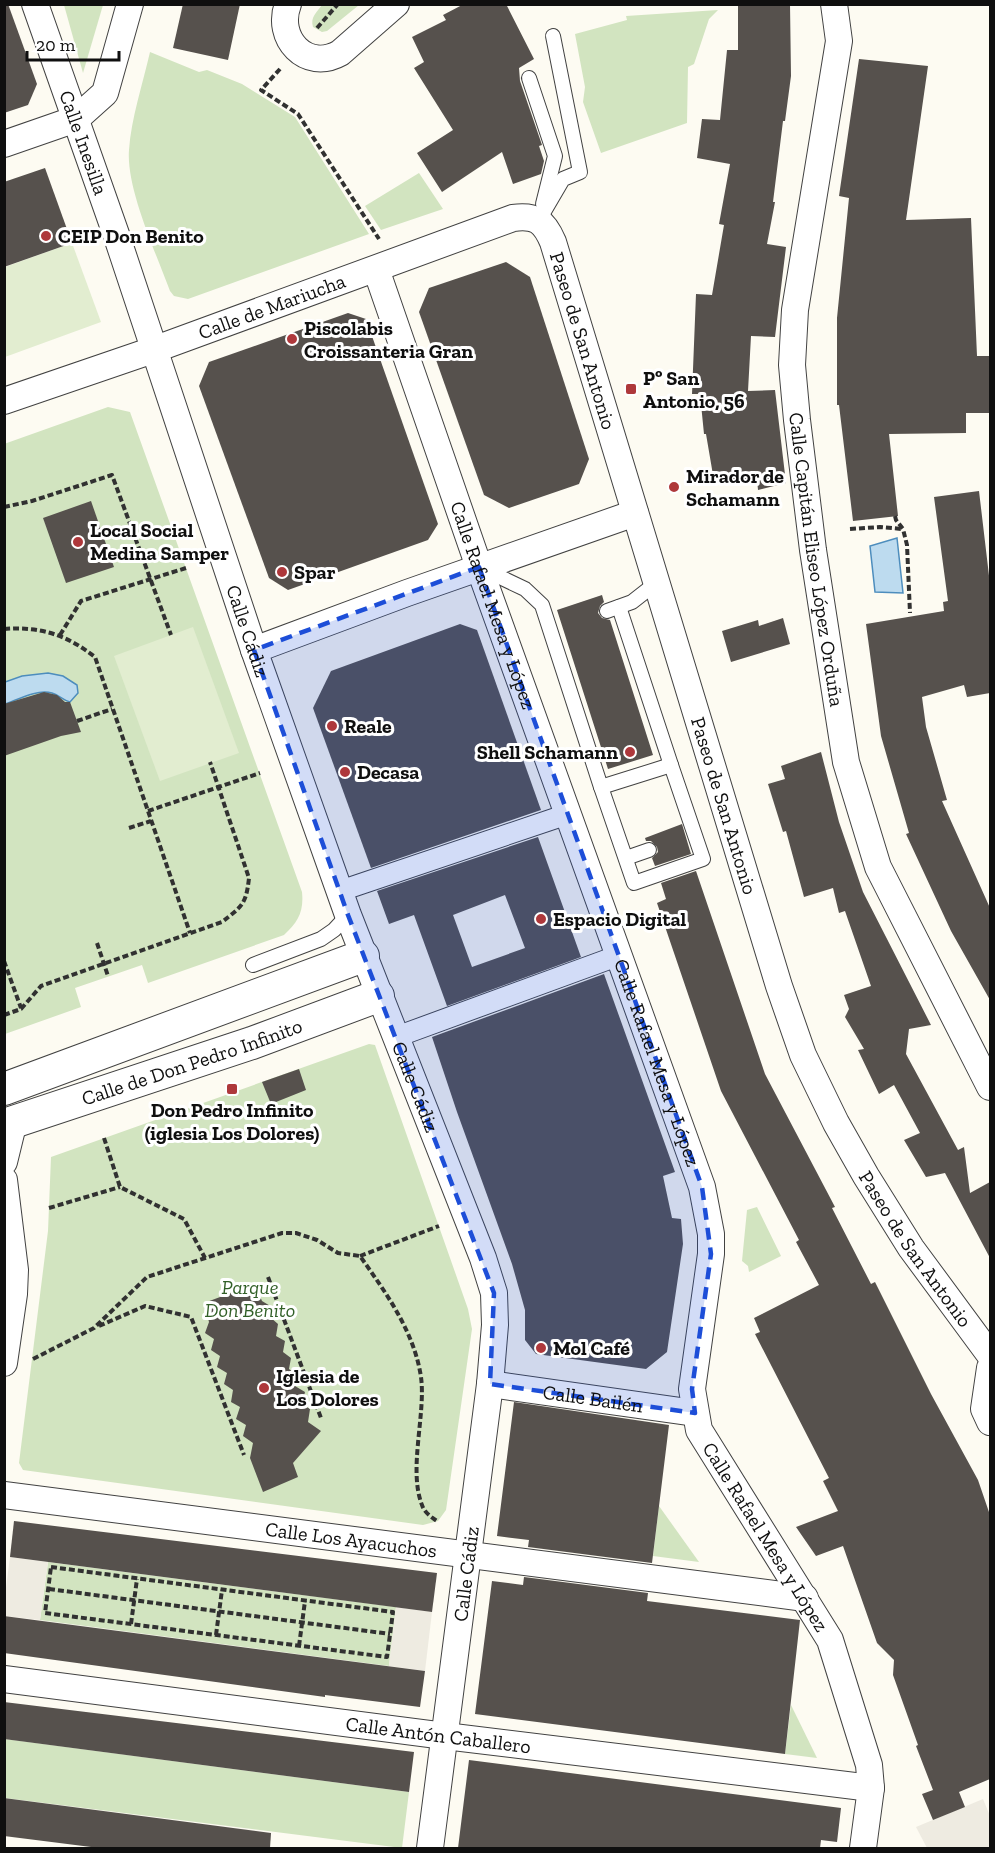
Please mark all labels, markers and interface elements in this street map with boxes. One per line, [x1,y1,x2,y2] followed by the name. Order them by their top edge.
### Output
[27,24,118,62] scale bar
[36,34,76,56] text: 20 m
[54,87,113,198] street label: Calle Inesilla
[58,224,204,248] place label: CEIP Don Benito
[39,229,53,243] marker: CEIP Don Benito
[545,249,621,432] street label: Paseo de San Antonio
[195,268,349,344] street label: Calle de Mariucha
[304,316,473,363] place label: Piscolabis Croissanteria Gran
[285,332,299,346] marker: Piscolabis Croissanteria Gran
[643,366,745,413] place label: Pº San Antonio, 56
[624,382,638,396] marker: Pº San Antonio, 56
[784,411,849,709] street label: Calle Capitán Eliseo López Orduña
[686,464,784,511] place label: Mirador de Schamann
[667,480,681,494] marker: Mirador de Schamann
[445,498,541,712] street label: Calle Rafael Mesa y López
[90,518,229,565] place label: Local Social Medina Samper
[71,535,85,549] marker: Local Social Medina Samper
[294,560,336,584] place label: Spar
[275,565,289,579] marker: Spar
[221,582,275,680] street label: Calle Cádiz
[344,714,392,738] place label: Reale
[686,714,762,897] street label: Paseo de San Antonio
[325,719,339,733] marker: Reale
[477,740,618,764] place label: Shell Schamann
[623,745,637,759] marker: Shell Schamann
[357,760,419,784] place label: Decasa
[338,765,352,779] marker: Decasa
[553,907,687,931] place label: Espacio Digital
[534,912,548,926] marker: Espacio Digital
[609,956,706,1170] street label: Calle Rafael Mesa y López
[78,1013,305,1111] street label: Calle de Don Pedro Infinito
[387,1038,444,1136] street label: Calle Cádiz
[225,1082,239,1096] marker: Don Pedro Infinito (iglesia Los Dolores)
[145,1098,320,1145] place label: Don Pedro Infinito (iglesia Los Dolores)
[854,1166,977,1332] street label: Paseo de San Antonio
[205,1275,295,1322] park label: Parque Don Benito
[553,1336,630,1360] place label: Mol Café
[534,1341,548,1355] marker: Mol Café
[276,1364,379,1411] place label: Iglesia de Los Dolores
[541,1380,645,1418] street label: Calle Bailén
[257,1381,271,1395] marker: Iglesia de Los Dolores
[698,1438,834,1636] street label: Calle Rafael Mesa y López
[264,1517,438,1563] street label: Calle Los Ayacuchos
[448,1525,484,1623] street label: Calle Cádiz
[344,1711,532,1758] street label: Calle Antón Caballero

